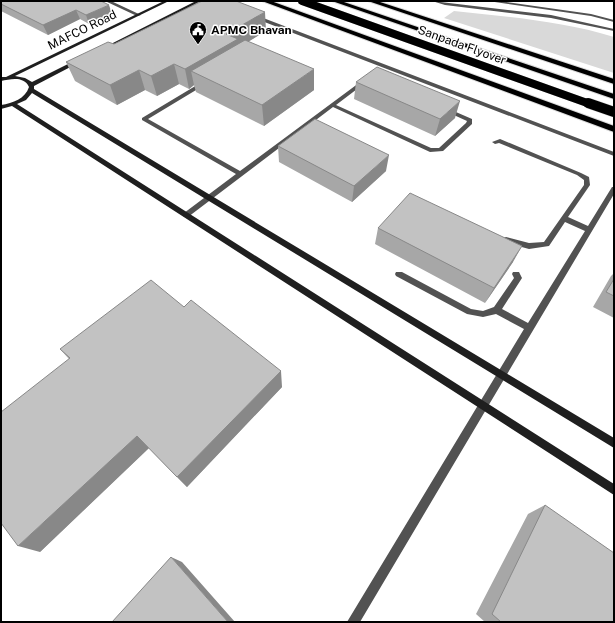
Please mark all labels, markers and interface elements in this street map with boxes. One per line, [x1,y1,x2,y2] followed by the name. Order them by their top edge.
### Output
[45,7,119,53] street label: MAFCO Road
[188,20,208,45] public building icon: APMC Bhavan
[211,23,292,37] place label: APMC Bhavan
[416,23,508,68] street label: Sanpada Flyover

